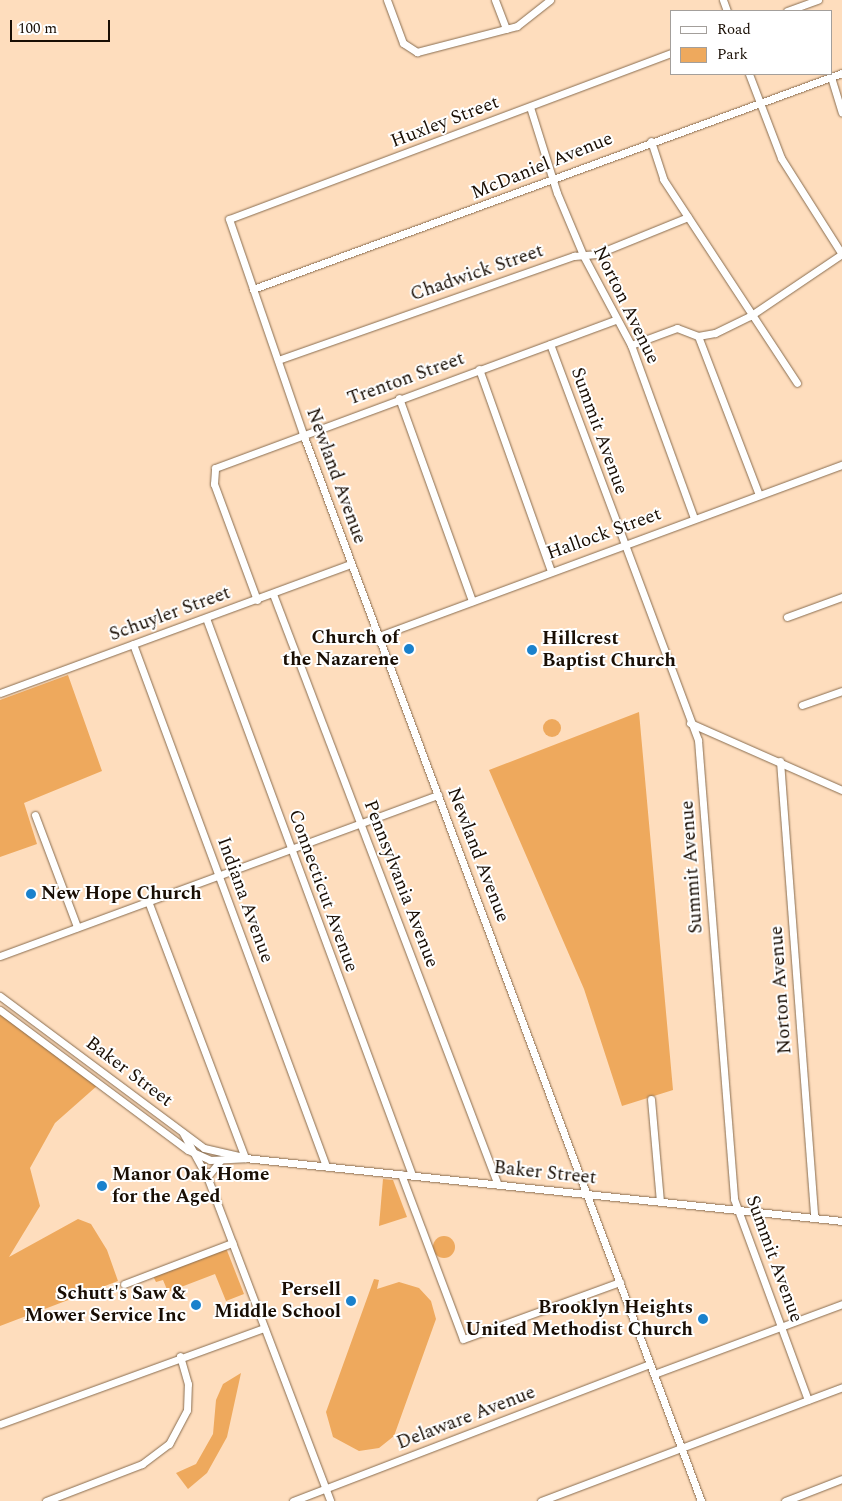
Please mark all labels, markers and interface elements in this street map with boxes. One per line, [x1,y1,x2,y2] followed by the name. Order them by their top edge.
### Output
[12,10,112,42] scale bar
[670,10,832,75] legend
[18,17,57,40] text: 100 m
[717,18,751,41] text: Road
[717,43,748,66] text: Park
[388,91,502,153] street label: Huxley Street
[468,127,616,205] street label: McDaniel Avenue
[407,240,547,306] street label: Chadwick Street
[588,242,664,368] street label: Norton Avenue
[344,347,468,411] street label: Trenton Street
[565,364,633,498] street label: Summit Avenue
[301,405,371,547] street label: Newland Avenue
[544,503,664,565] street label: Hallock Street
[106,582,234,646] street label: Schuyler Street
[283,627,399,671] place label: Church of the Nazarene
[542,628,676,672] place label: Hillcrest Baptist Church
[403,643,415,655] marker: Church of the Nazarene
[526,644,538,656] marker: Hillcrest Baptist Church
[442,784,514,926] street label: Newland Avenue
[358,797,444,971] street label: Pennsylvania Avenue
[676,800,708,934] street label: Summit Avenue
[283,807,363,975] street label: Connecticut Avenue
[212,834,278,966] street label: Indiana Avenue
[41,883,202,905] place label: New Hope Church
[25,888,37,900] marker: New Hope Church
[765,925,797,1055] street label: Norton Avenue
[81,1032,177,1112] street label: Baker Street
[492,1156,598,1190] street label: Baker Street
[112,1164,269,1208] place label: Manor Oak Home for the Aged
[96,1180,108,1192] marker: Manor Oak Home for the Aged
[740,1192,808,1326] street label: Summit Avenue
[214,1279,341,1323] place label: Persell Middle School
[24,1283,186,1327] place label: Schutt's Saw & Mower Service Inc
[345,1295,357,1307] marker: Persell Middle School
[465,1297,693,1341] place label: Brooklyn Heights United Methodist Church
[190,1299,202,1311] marker: Schutt's Saw & Mower Service Inc
[697,1313,709,1325] marker: Brooklyn Heights United Methodist Church
[393,1381,539,1455] street label: Delaware Avenue

